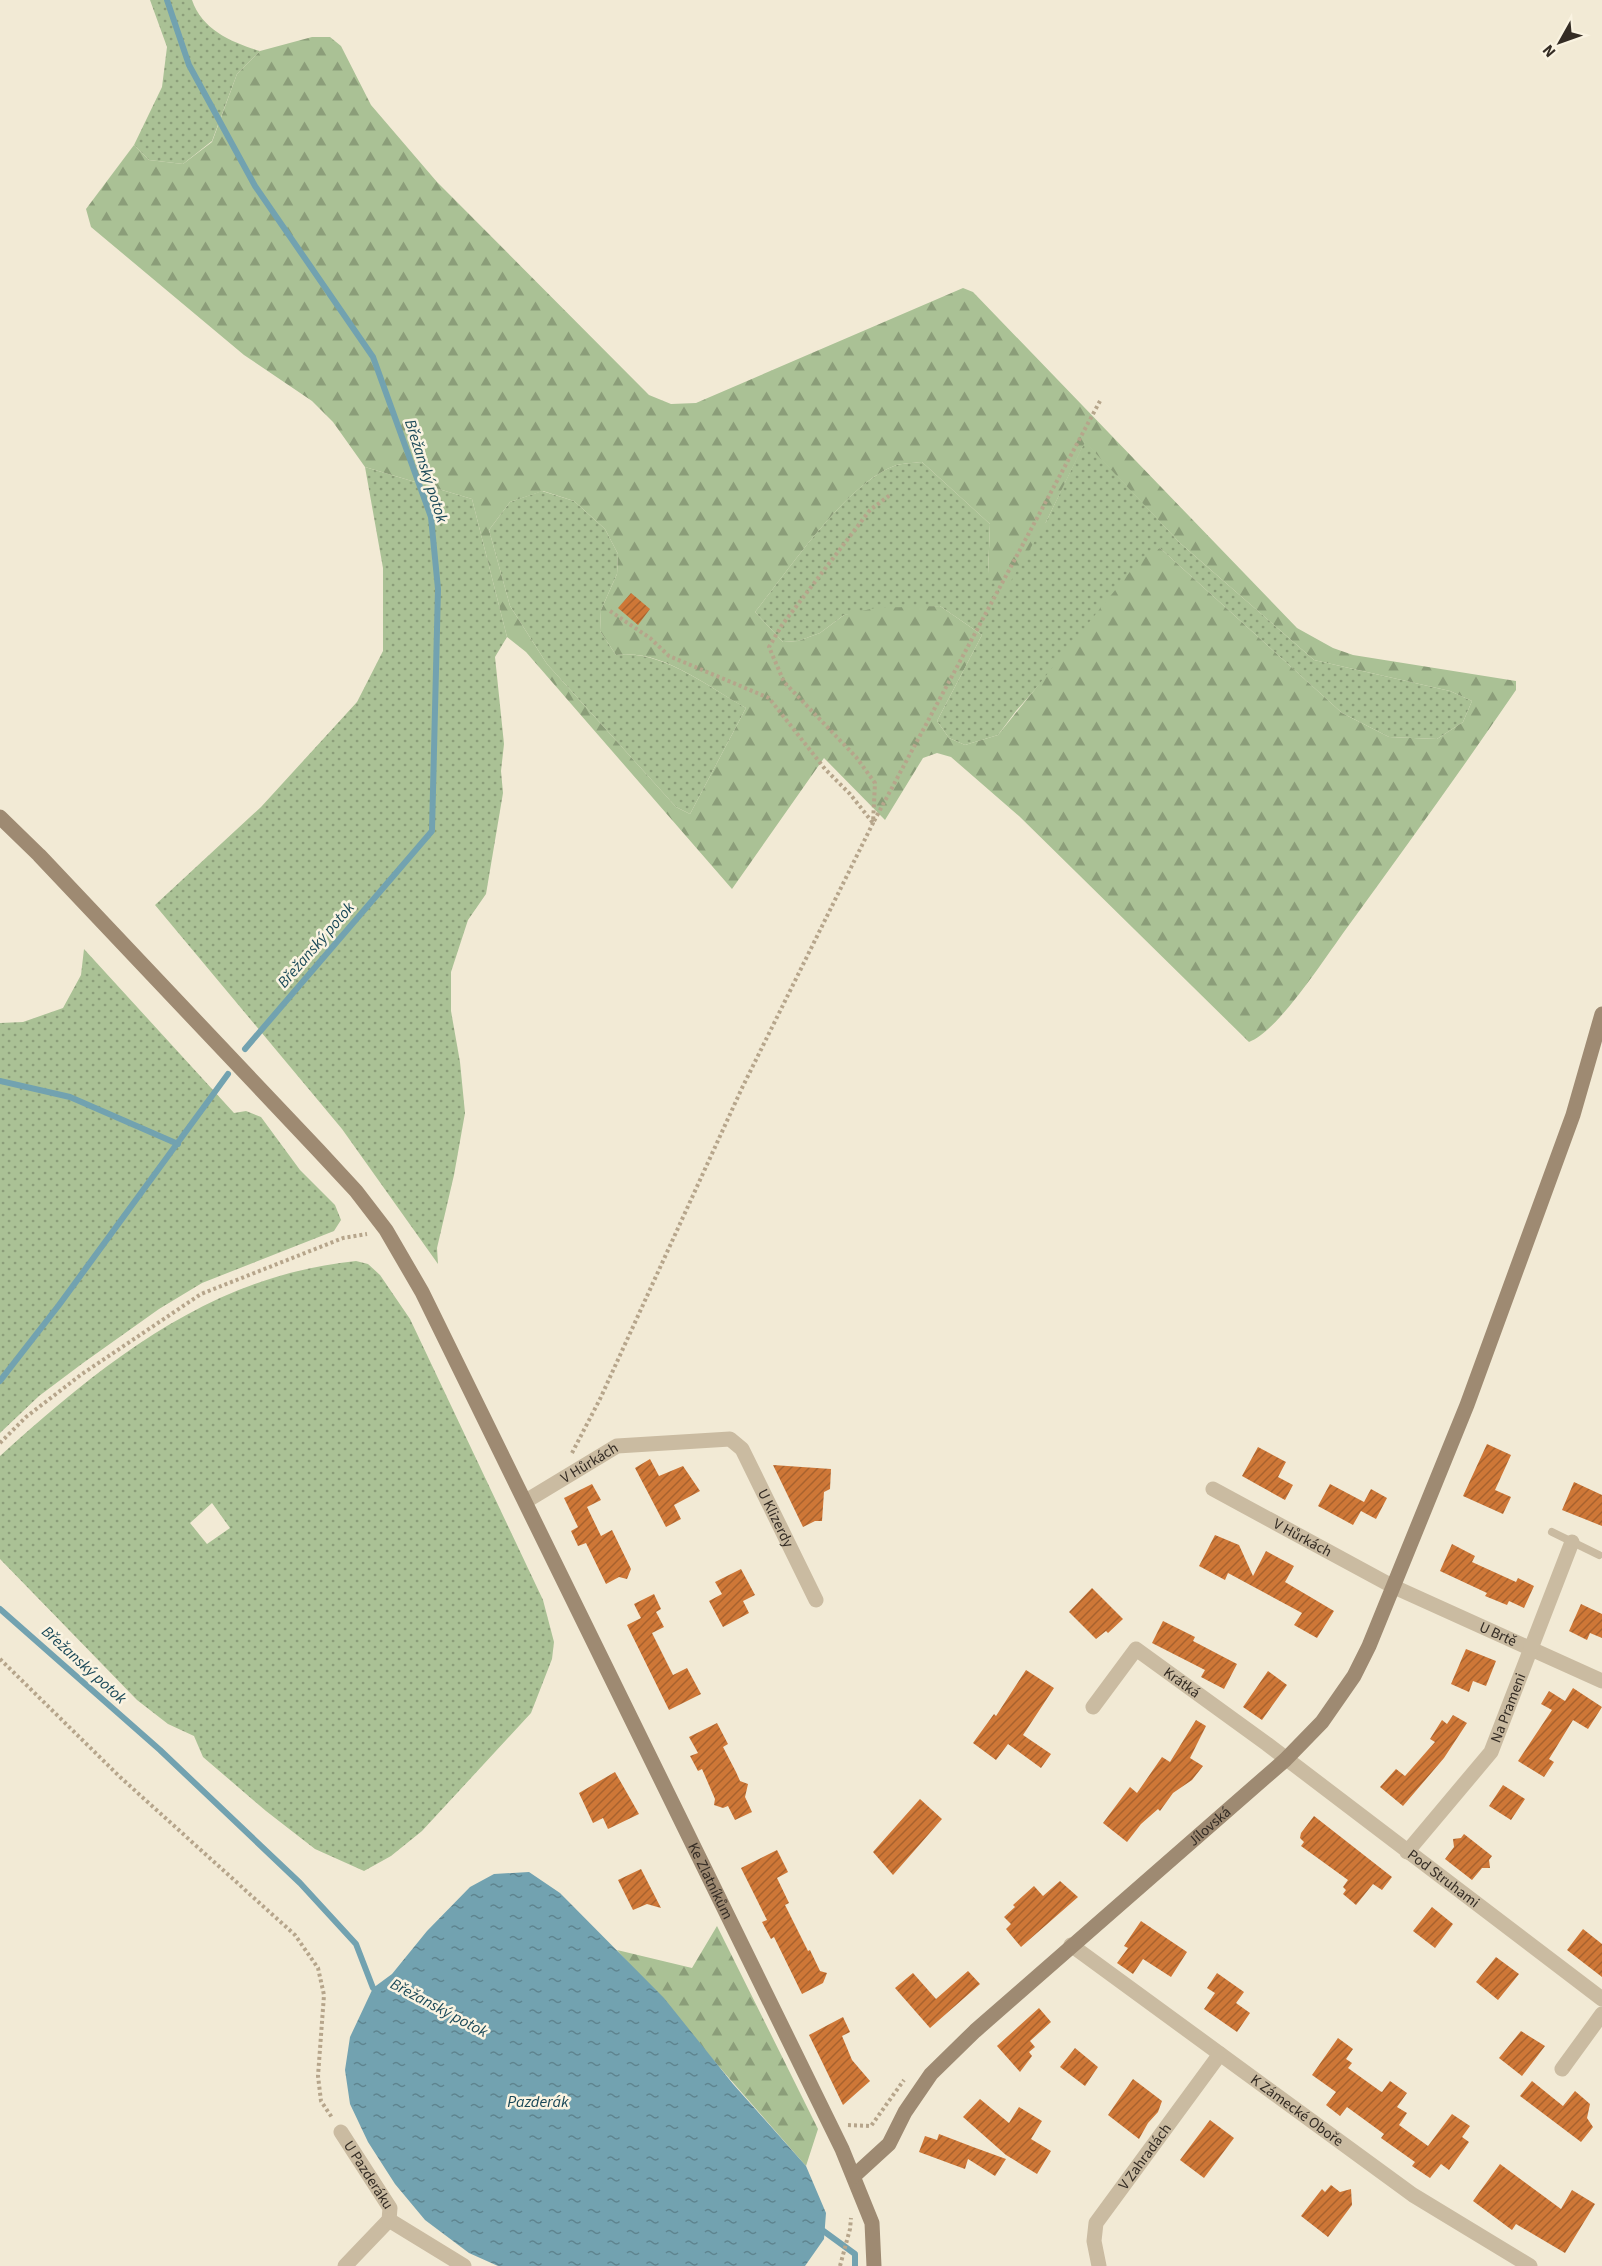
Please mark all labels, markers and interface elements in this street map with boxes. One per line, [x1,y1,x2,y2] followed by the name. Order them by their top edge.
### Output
[1530,12,1590,72] north arrow
[1537,40,1561,62] text: N
[399,416,453,526] water label: Břežanský potok
[272,897,360,993] water label: Břežanský potok
[557,1437,622,1488] street label: V Hůrkách
[753,1485,799,1551] street label: U Klizerdy
[1270,1513,1336,1562] street label: V Hůrkách
[1476,1616,1520,1652] street label: U Brtě
[37,1621,132,1709] water label: Břežanský potok
[1159,1662,1205,1703] street label: Krátká
[1485,1670,1531,1746] street label: Na Prameni
[1183,1801,1235,1851] street label: Jílovská
[683,1839,738,1923] street label: Ke Zlatníkům
[1403,1844,1484,1913] street label: Pod Struhami
[386,1973,492,2043] water label: Břežanský potok
[1246,2069,1348,2151] street label: K Zámecké Oboře
[507,2091,569,2113] water label: Pazderák
[1113,2119,1176,2194] street label: V Zahradách
[339,2136,399,2213] street label: U Pazderáku

